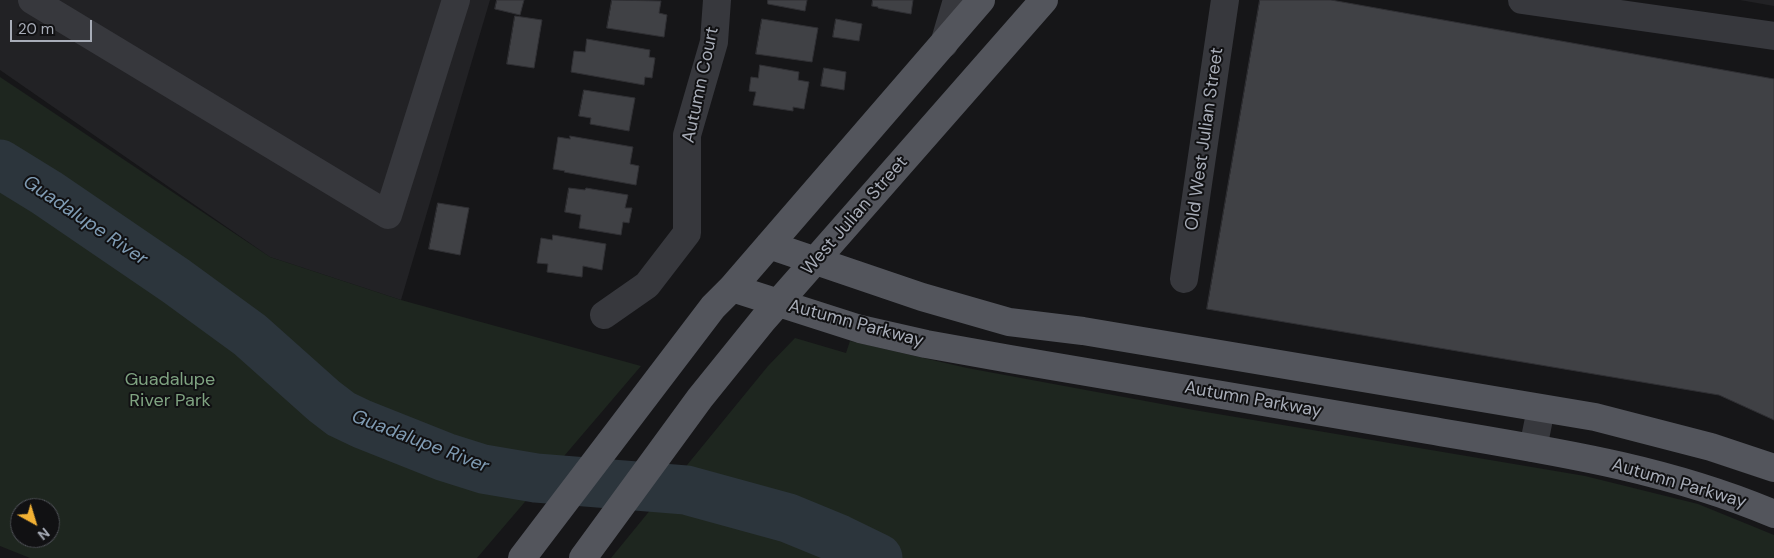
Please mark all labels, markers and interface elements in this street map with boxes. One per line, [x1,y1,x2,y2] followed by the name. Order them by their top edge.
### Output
[12,10,95,42] scale bar
[18,19,54,39] text: 20 m
[678,25,724,145] street label: Autumn Court
[1181,46,1229,232] street label: Old West Julian Street
[797,152,913,280] street label: West Julian Street
[18,171,152,271] water label: Guadalupe River
[786,296,926,352] street label: Autumn Parkway
[125,369,215,412] park label: Guadalupe River Park
[1183,377,1323,423] street label: Autumn Parkway
[348,405,492,479] water label: Guadalupe River
[1609,454,1749,514] street label: Autumn Parkway
[10,498,60,548] north arrow
[34,524,53,544] text: N

